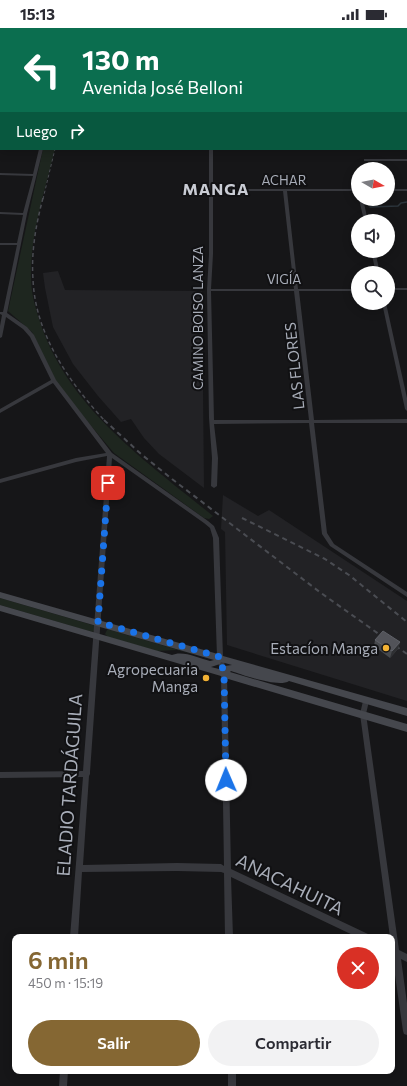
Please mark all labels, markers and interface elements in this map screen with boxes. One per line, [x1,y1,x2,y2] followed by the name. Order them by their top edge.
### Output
[20,5,55,23] text: 15:13
[82,42,159,76] text: 130 m
[16,44,68,96] icon: left
[82,76,243,98] text: Avenida José Belloni
[66,120,88,142] icon: right
[16,122,58,140] text: Luego
[351,162,395,206] north arrow
[351,162,395,310] map controls
[262,172,307,188] street label: ACHAR
[182,179,250,198] district label: MANGA
[351,214,395,258] button: sound
[190,246,206,390] street label: CAMINO BOISO LANZA
[351,266,395,310] button: search
[267,270,301,287] street label: VIGÍA
[280,321,308,410] street label: LAS FLORES
[91,466,125,500] pin
[97,472,119,494] icon: arrive
[270,639,378,657] place label: Estacíon Manga
[381,643,391,653] marker: Estacíon Manga
[107,660,198,695] place label: Agropecuaria Manga
[201,673,211,683] marker: Agropecuaria Manga
[52,693,86,877] street label: ELADIO TARDÁGUILA
[205,759,247,801] position arrow
[233,849,347,919] street label: ANACAHUITA
[28,945,89,974] text: 6 min
[337,947,379,989] button: close
[28,975,103,991] text: 450 m · 15:19
[28,1020,200,1066] button: Salir
[208,1020,379,1066] button: Compartir

